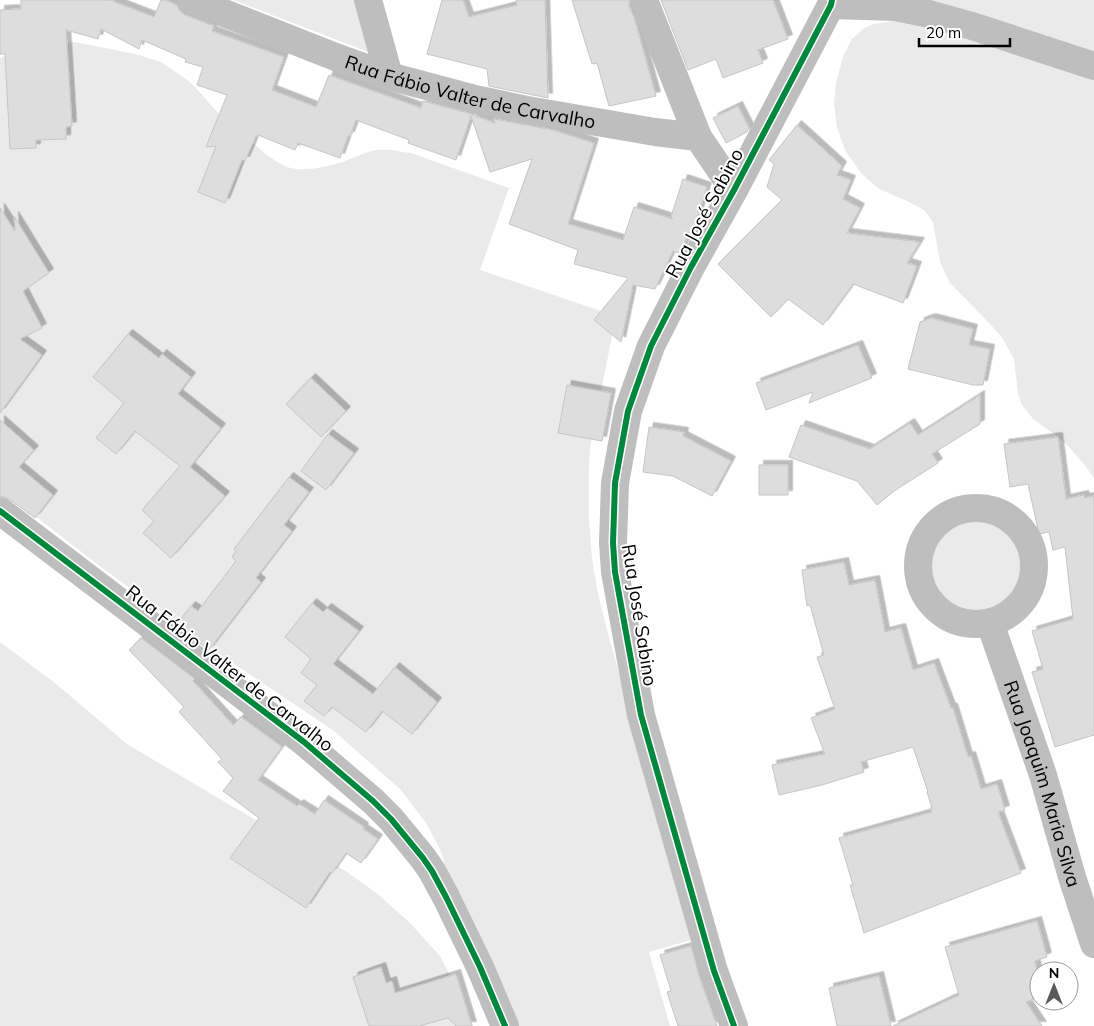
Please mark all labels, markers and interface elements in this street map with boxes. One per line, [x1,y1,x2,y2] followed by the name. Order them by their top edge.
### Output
[919,15,1010,47] scale bar
[926,23,961,42] text: 20 m
[342,49,597,134] street label: Rua Fábio Valter de Carvalho
[660,144,748,282] street label: Rua José Sabino
[617,542,663,688] street label: Rua José Sabino
[121,579,339,757] street label: Rua Fábio Valter de Carvalho
[999,677,1086,890] street label: Rua Joaquim Maria Silva
[1029,961,1079,1011] north arrow
[1049,964,1059,982] text: N

